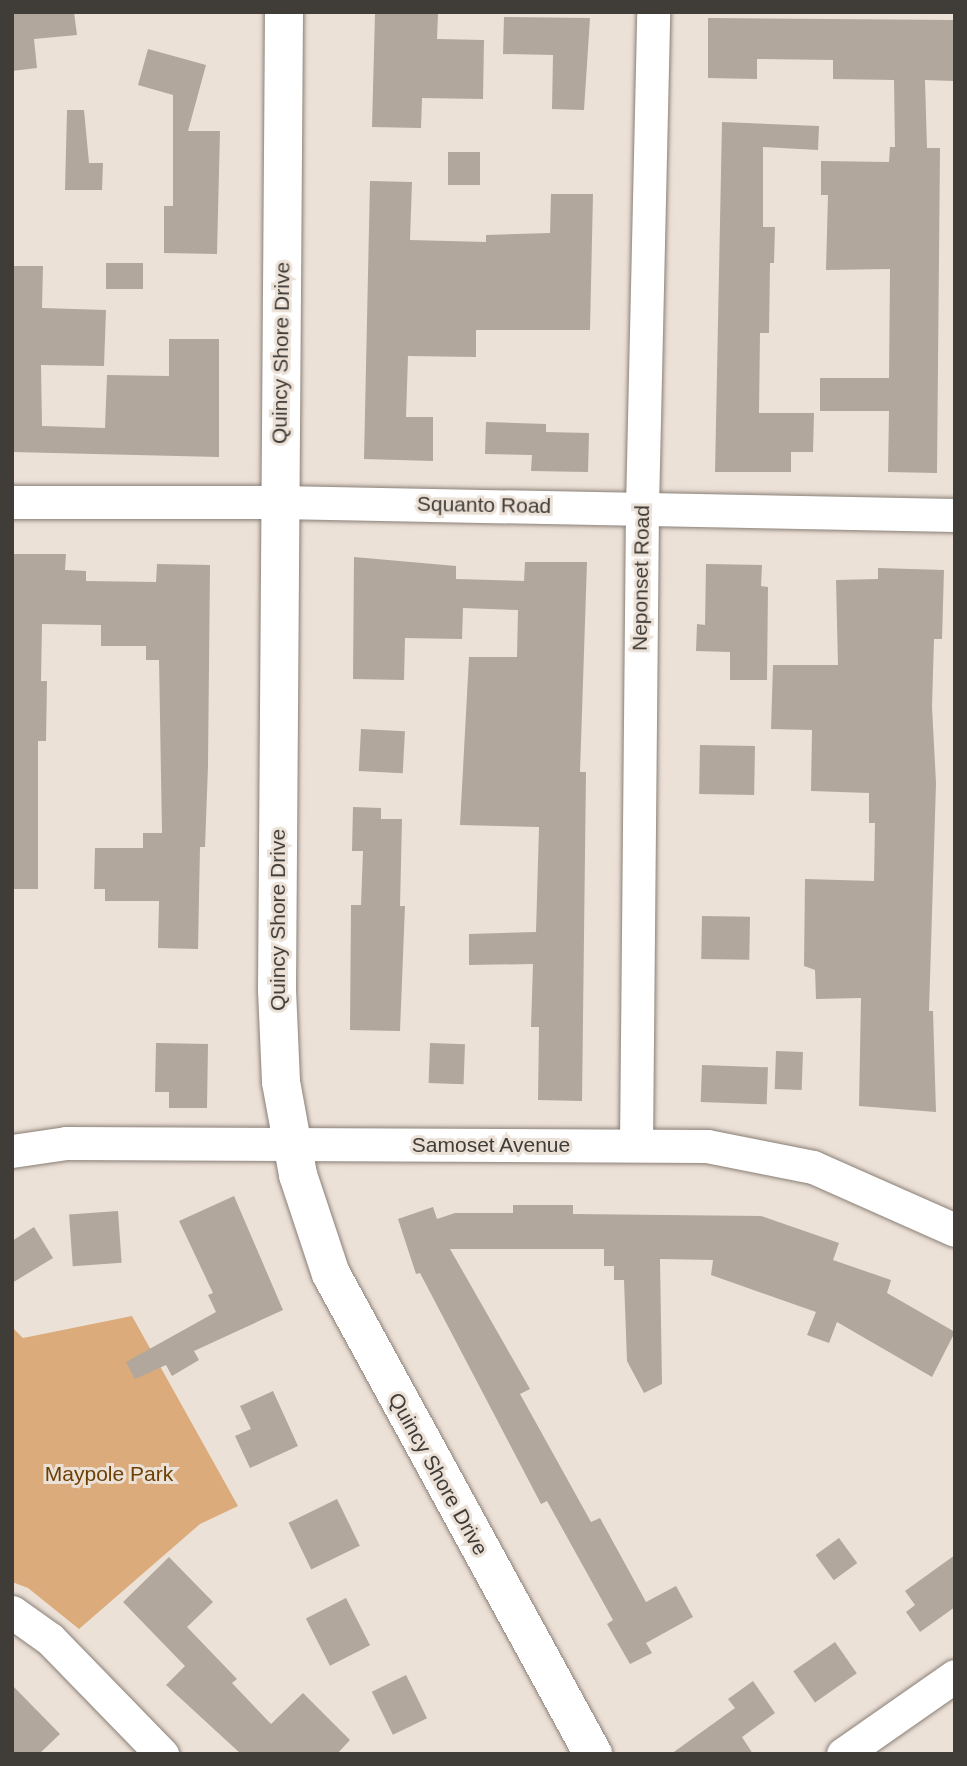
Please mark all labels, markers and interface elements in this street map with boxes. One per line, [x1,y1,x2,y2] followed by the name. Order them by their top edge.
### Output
[267,262,295,444] street label: Quincy Shore Drive
[417,491,551,519] street label: Squanto Road
[627,505,655,651] street label: Neponset Road
[265,829,291,1011] street label: Quincy Shore Drive
[411,1132,571,1158] street label: Samoset Avenue
[383,1388,493,1560] street label: Quincy Shore Drive
[45,1461,173,1487] park label: Maypole Park

